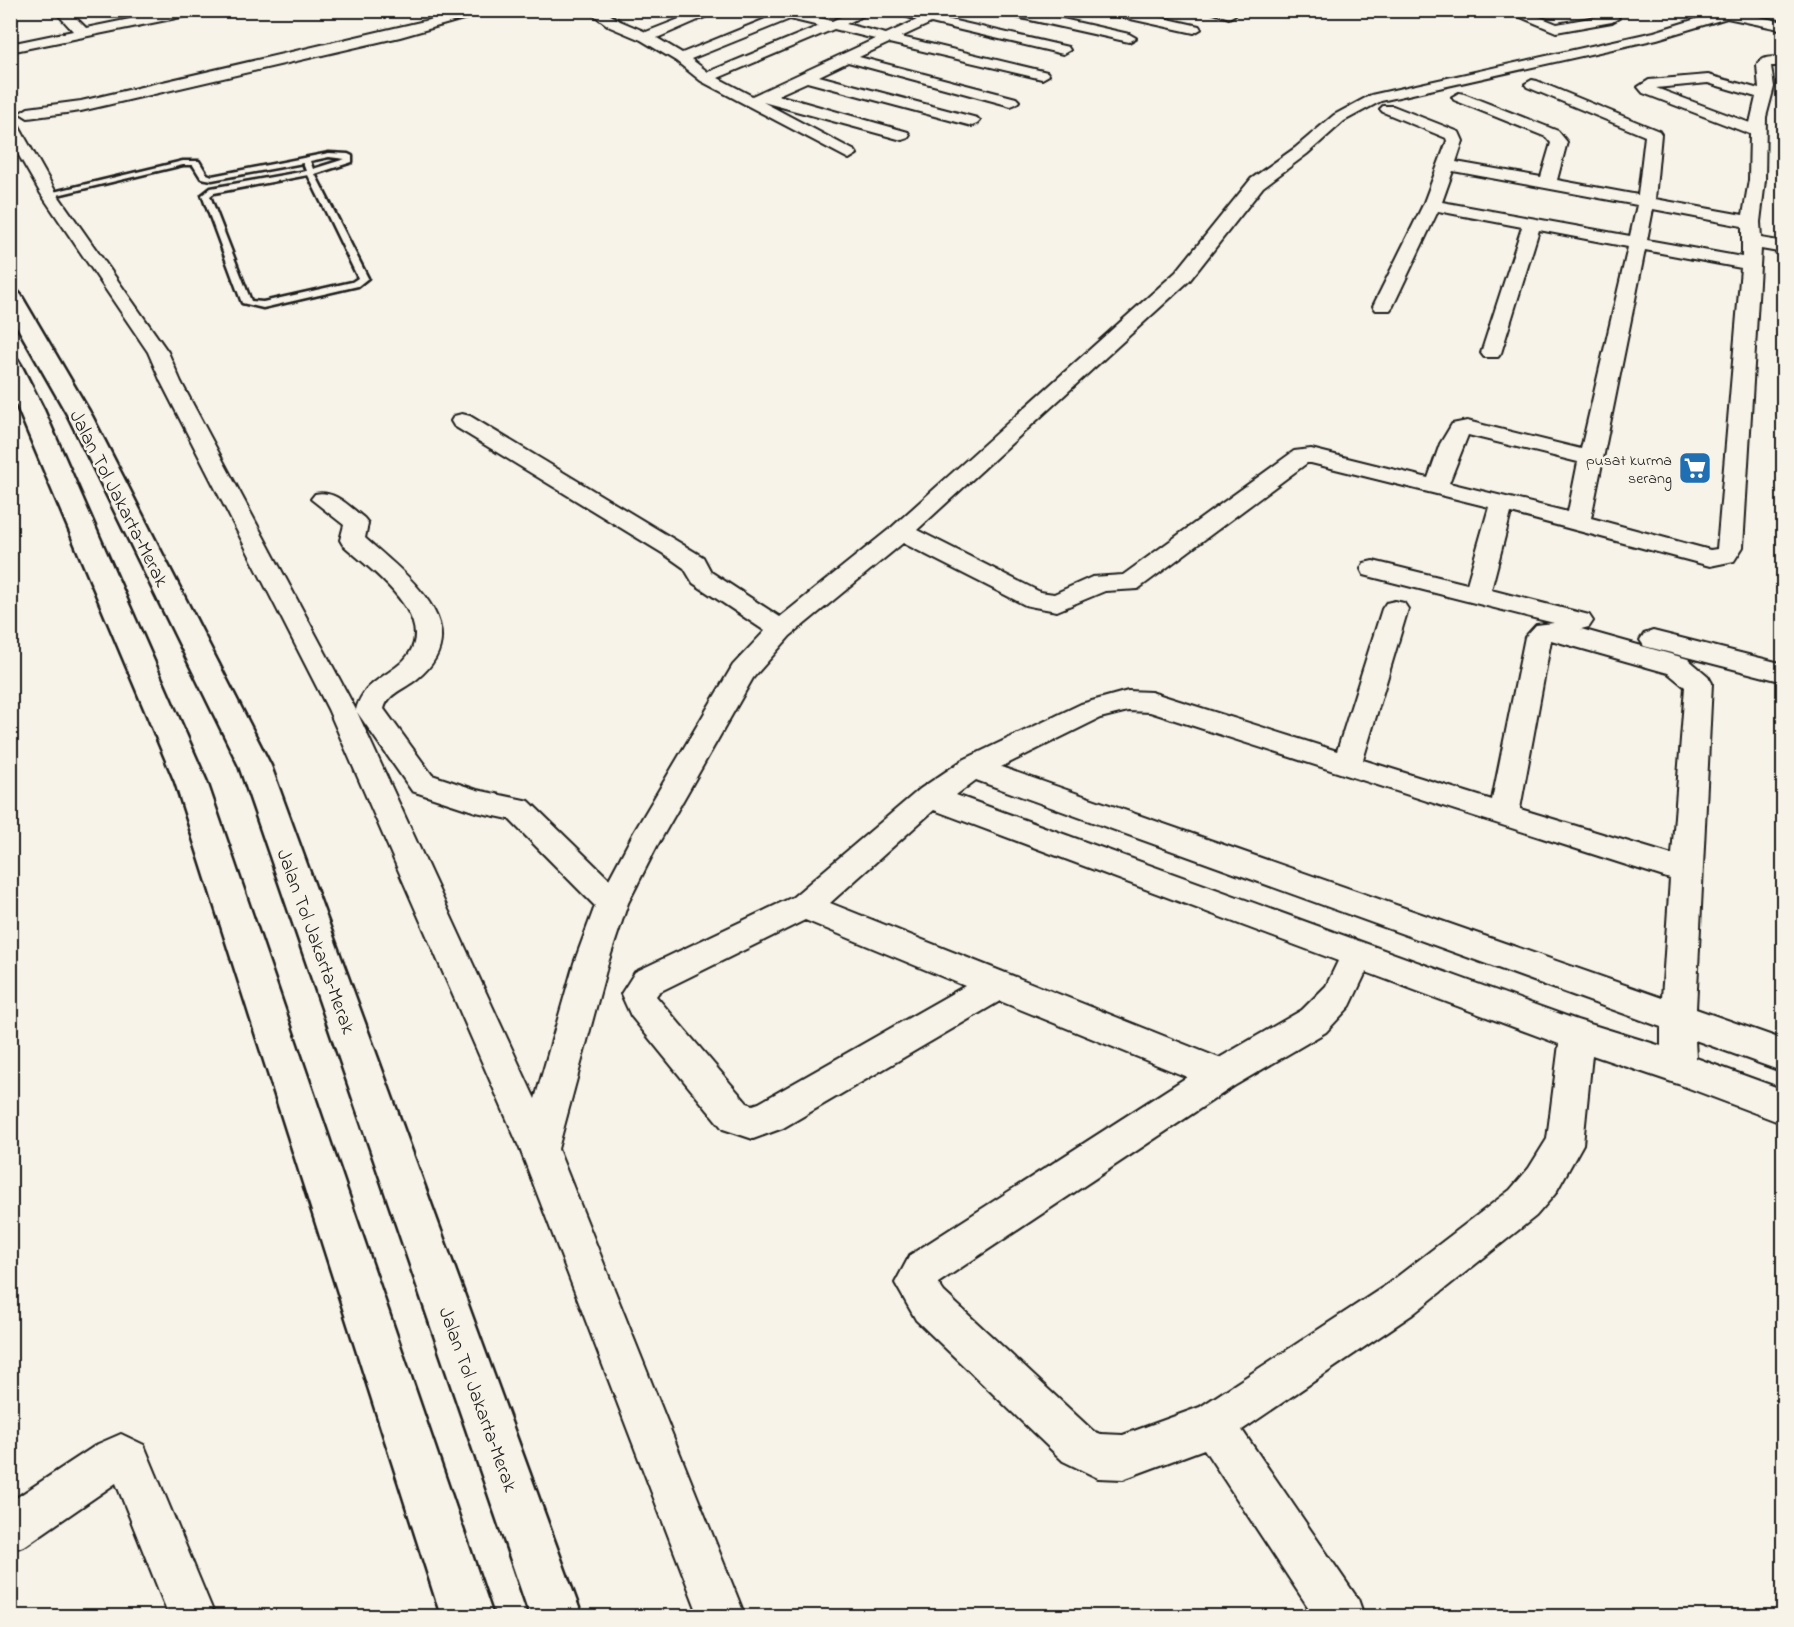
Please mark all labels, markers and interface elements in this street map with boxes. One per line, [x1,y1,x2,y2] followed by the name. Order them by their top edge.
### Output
[61,406,175,593] street label: Jalan Tol Jakarta–Merak
[1586,449,1672,491] place label: pusat kurma serang
[1677,450,1713,486] supermarket icon: pusat kurma serang
[268,845,362,1039] street label: Jalan Tol Jakarta–Merak
[430,1303,524,1497] street label: Jalan Tol Jakarta–Merak

